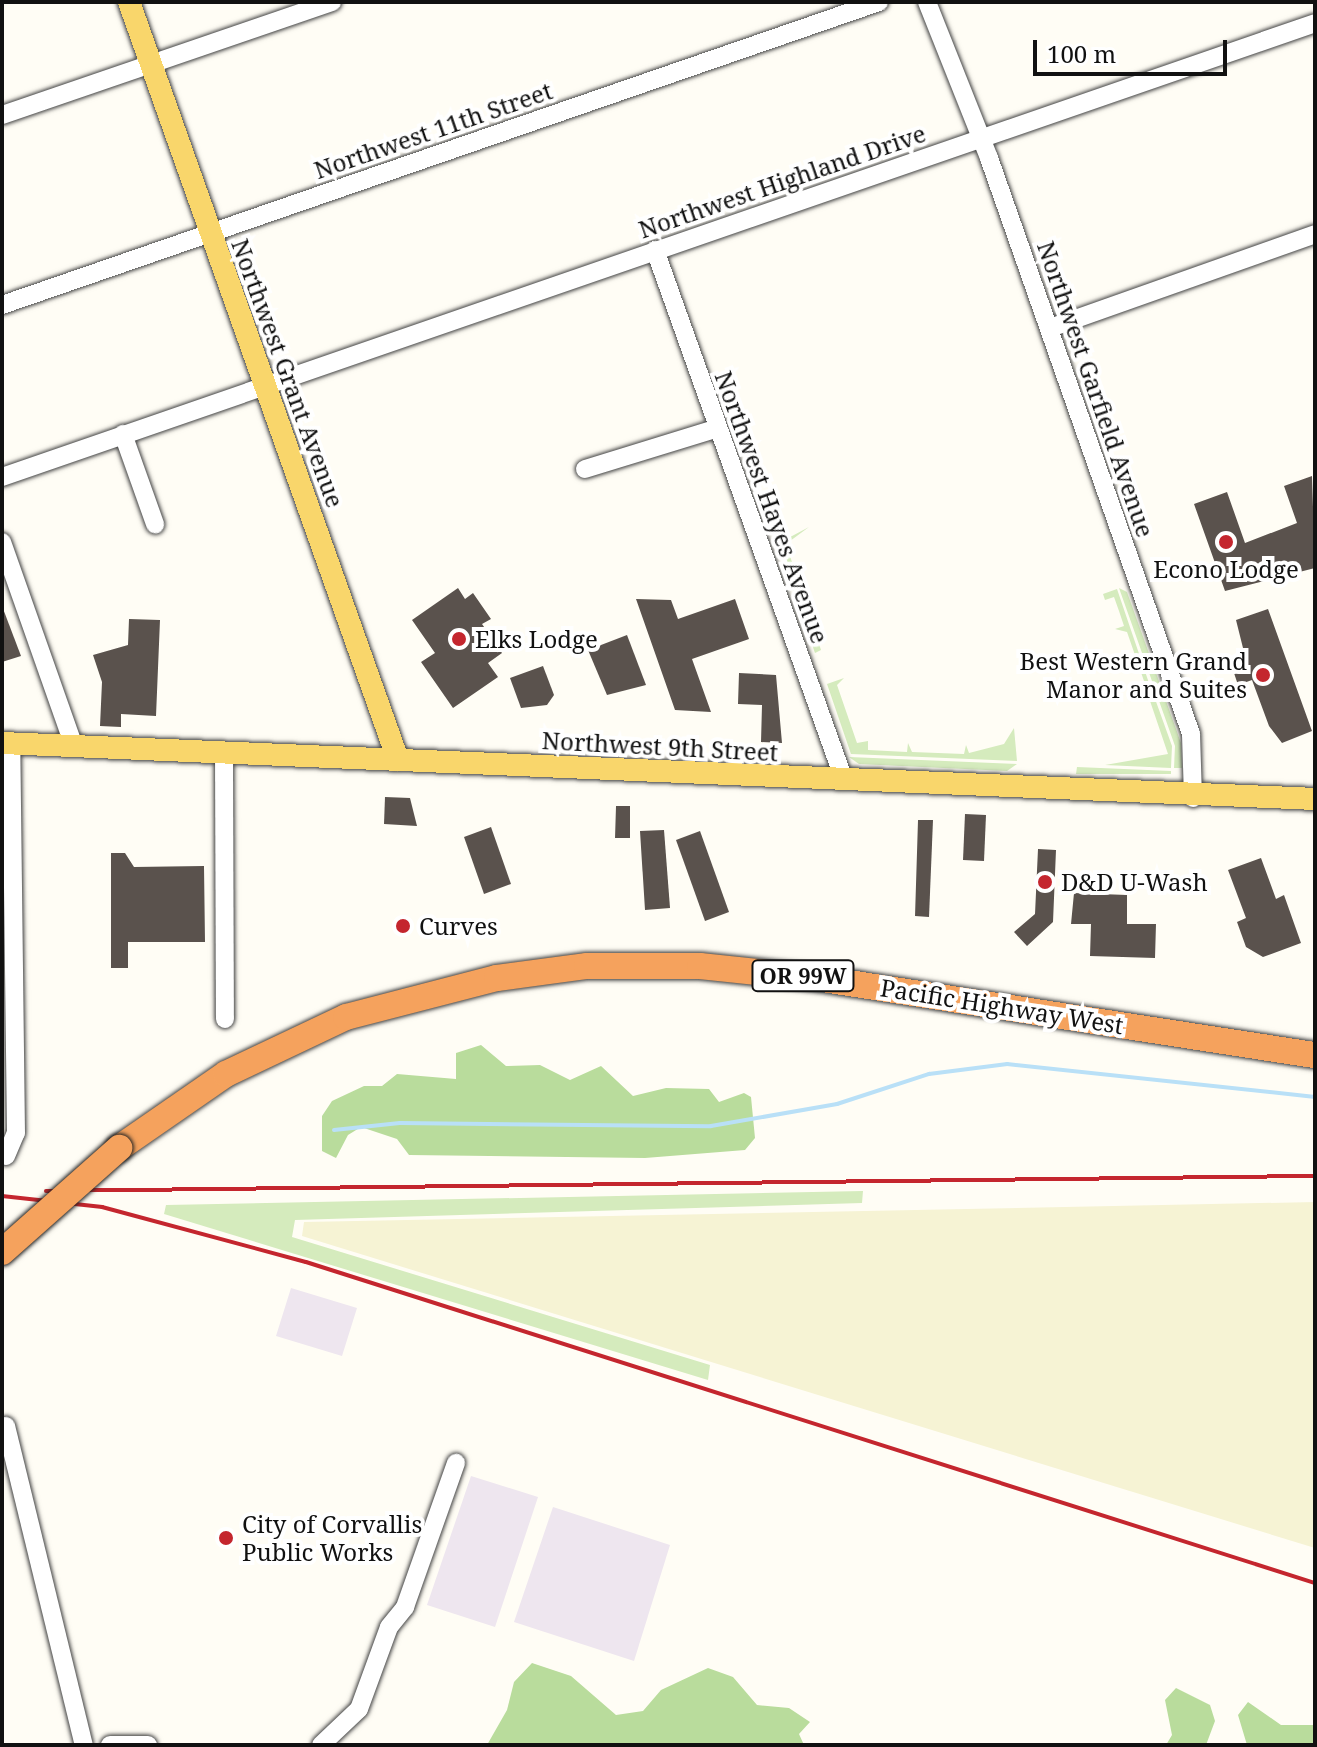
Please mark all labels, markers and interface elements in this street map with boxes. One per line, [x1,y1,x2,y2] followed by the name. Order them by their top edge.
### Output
[1037,24,1231,74] scale bar
[1047,37,1116,70] text: 100 m
[310,76,556,184] street label: Northwest 11th Street
[635,118,929,244] street label: Northwest Highland Drive
[226,235,350,511] street label: Northwest Grant Avenue
[1032,237,1160,541] street label: Northwest Garfield Avenue
[709,367,835,647] street label: Northwest Hayes Avenue
[1217,533,1235,551] marker: Econo Lodge
[1153,555,1299,583] place label: Econo Lodge
[475,625,598,653] place label: Elks Lodge
[450,630,468,648] marker: Elks Lodge
[1020,647,1247,703] place label: Best Western Grand Manor and Suites
[1254,666,1272,684] marker: Best Western Grand Manor and Suites
[541,725,779,767] street label: Northwest 9th Street
[1061,868,1208,896] place label: D&D U-Wash
[1036,873,1054,891] marker: D&D U-Wash
[419,912,498,940] place label: Curves
[394,917,412,935] marker: Curves
[751,958,855,994] road number: OR 99W
[878,973,1126,1039] street label: Pacific Highway West
[242,1510,422,1566] place label: City of Corvallis Public Works
[217,1529,235,1547] marker: City of Corvallis Public Works

